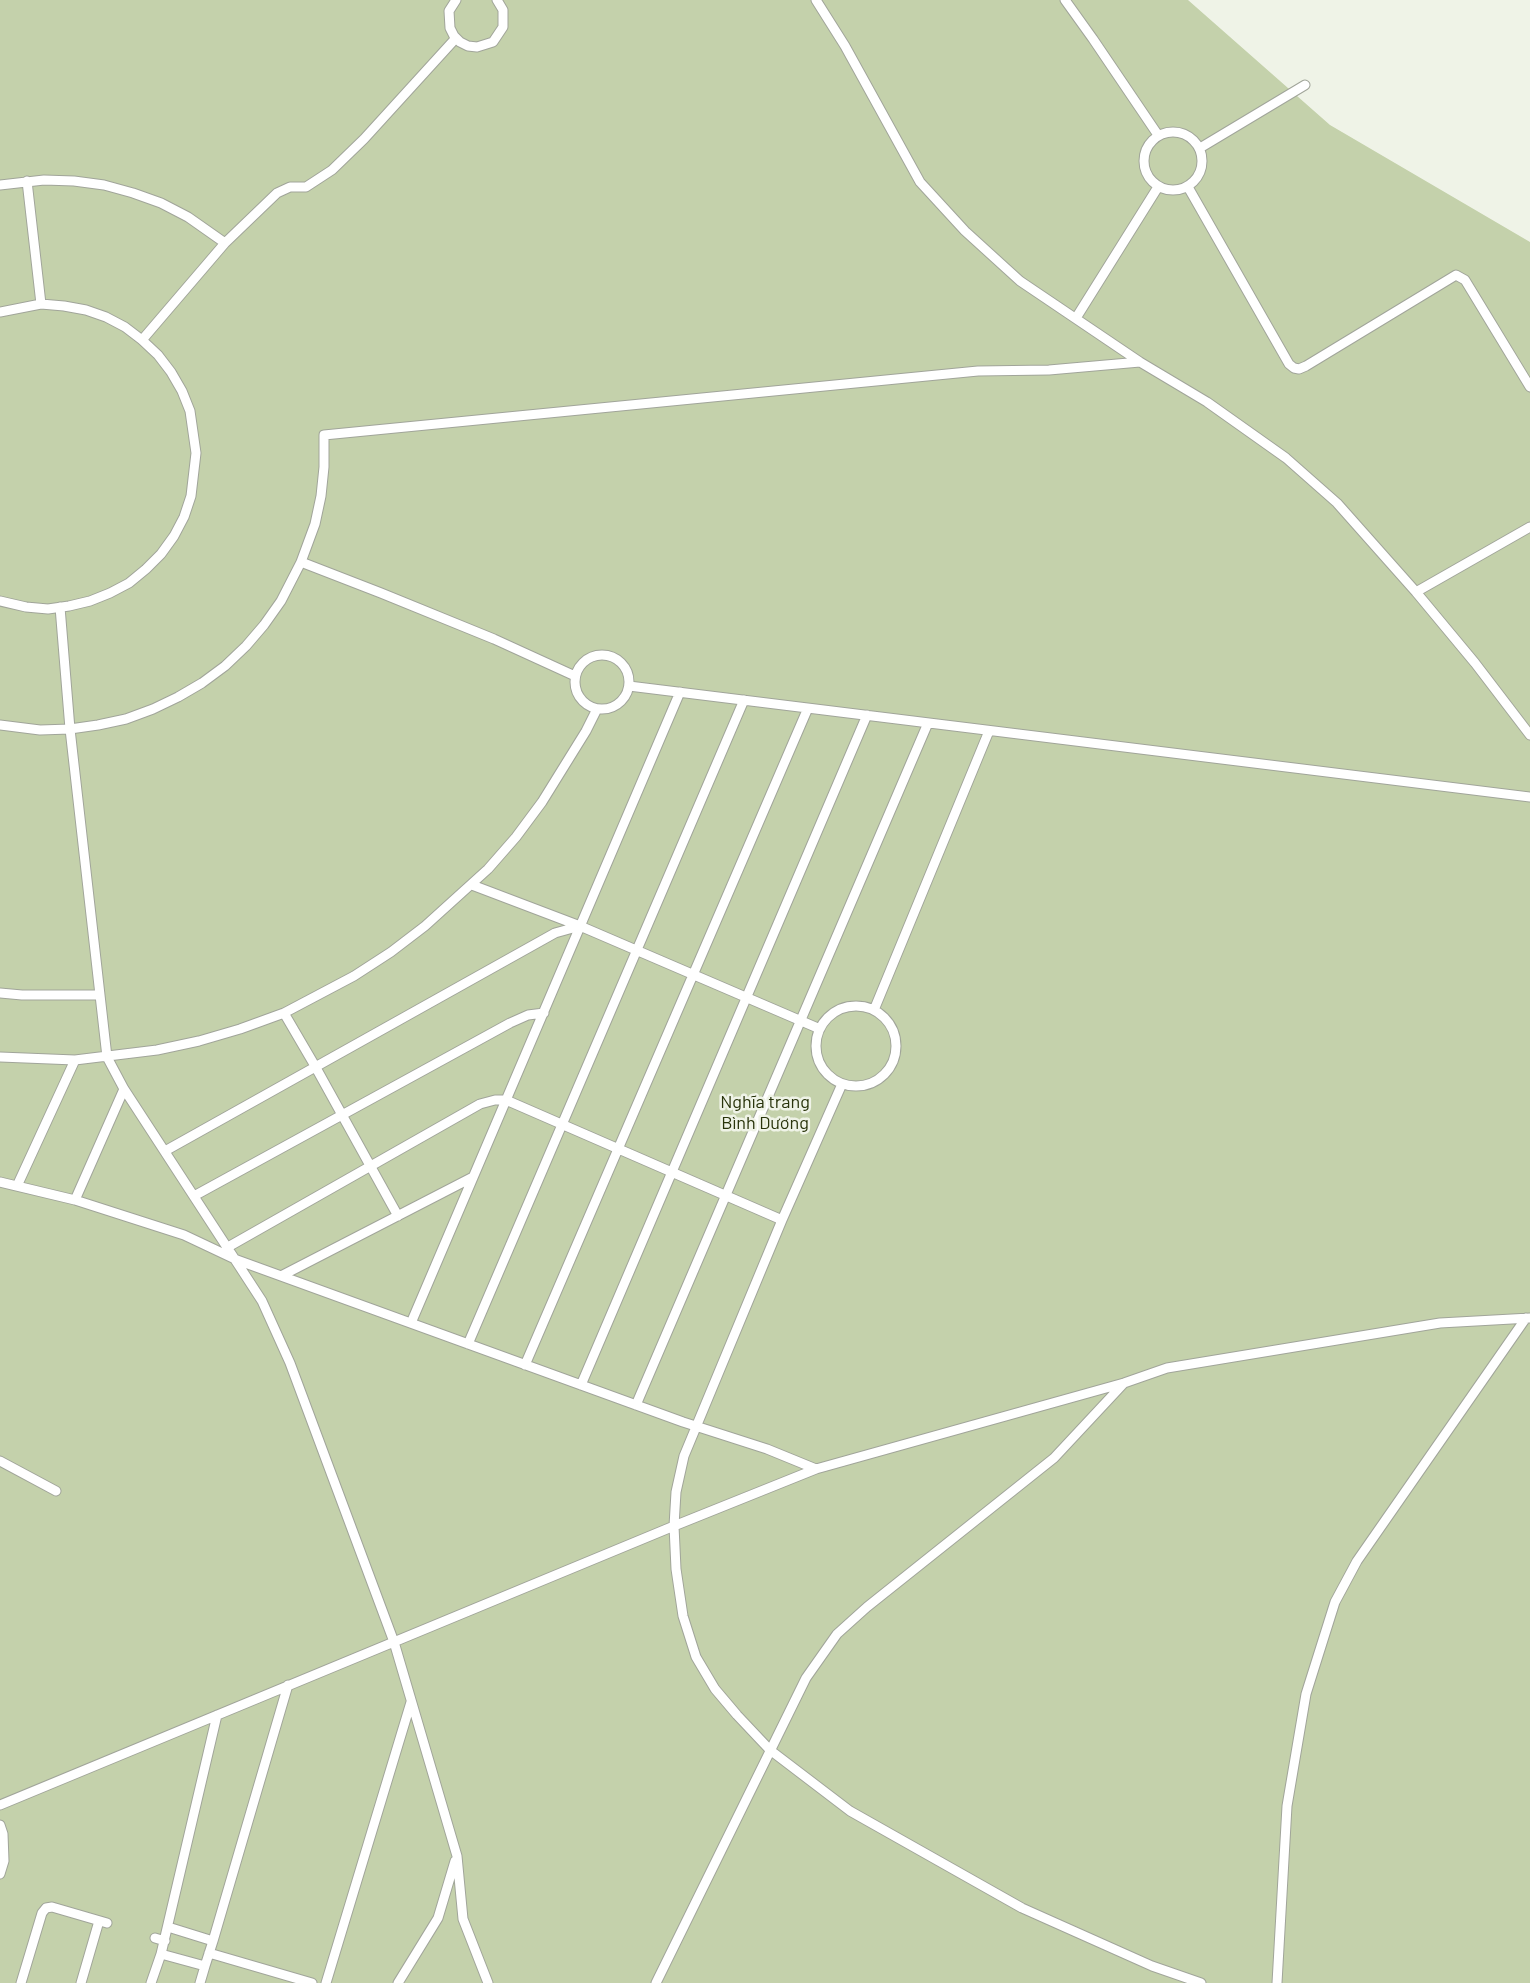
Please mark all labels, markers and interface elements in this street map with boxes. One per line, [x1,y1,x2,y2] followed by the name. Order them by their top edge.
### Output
[720,1091,810,1134] park label: Nghĩa trang Bình Dương

